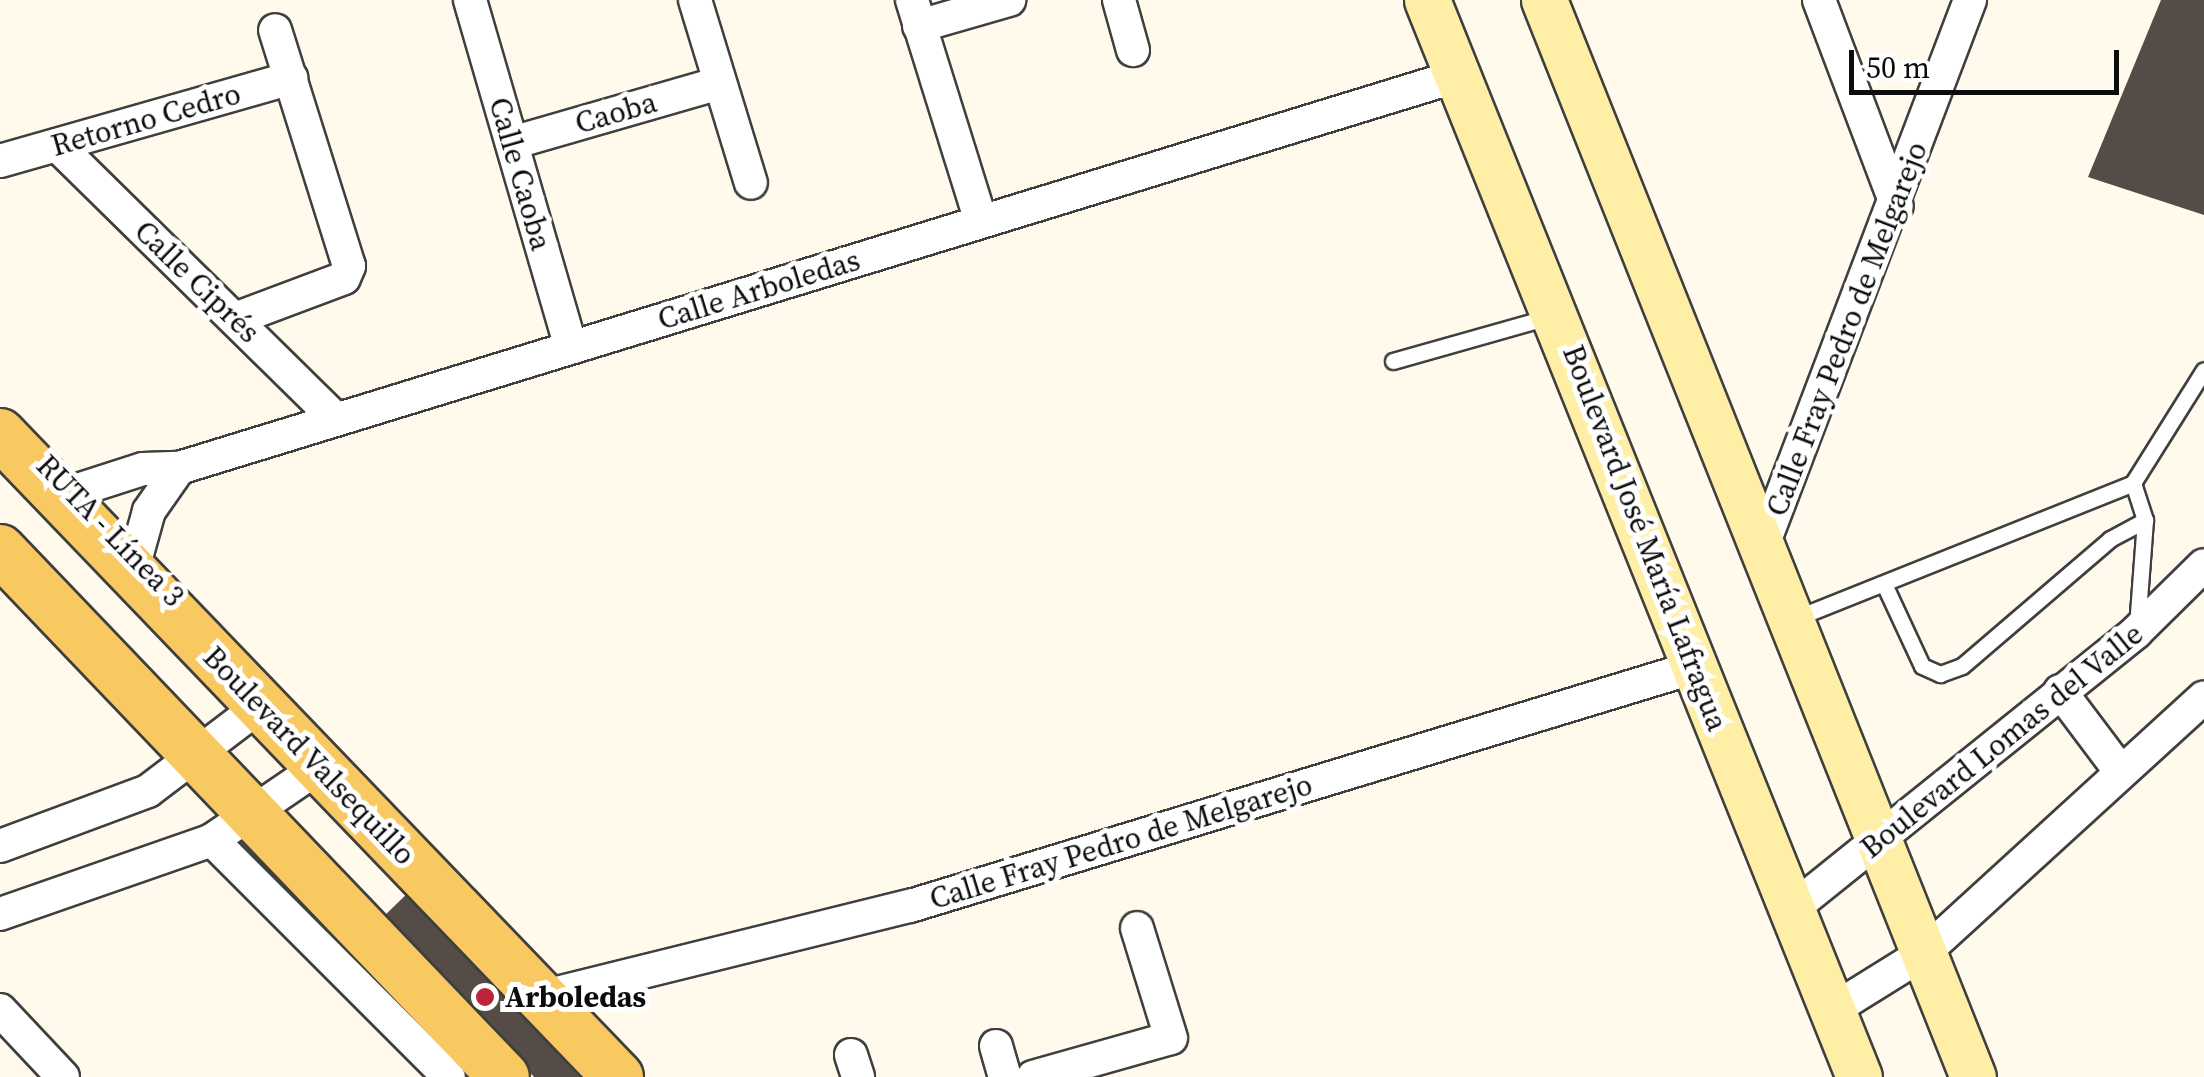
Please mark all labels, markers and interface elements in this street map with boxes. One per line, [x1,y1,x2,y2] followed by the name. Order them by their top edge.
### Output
[1854,30,2124,92] scale bar
[1866,47,1930,88] text: 50 m
[47,76,245,164] street label: Retorno Cedro
[571,84,661,142] street label: Caoba
[481,93,559,255] street label: Calle Caoba
[1759,137,1935,521] street label: Calle Fray Pedro de Melgarejo
[127,213,267,351] street label: Calle Ciprés
[654,242,864,338] street label: Calle Arboledas
[1555,340,1735,736] street label: Boulevard José María Lafragua
[29,448,191,614] street label: RUTA - Línea 3
[1853,616,2151,866] street label: Boulevard Lomas del Valle
[195,639,423,873] street label: Boulevard Valsequillo
[925,767,1317,917] street label: Calle Fray Pedro de Melgarejo
[505,979,646,1015] place label: Arboledas
[474,986,496,1008] marker: Arboledas

